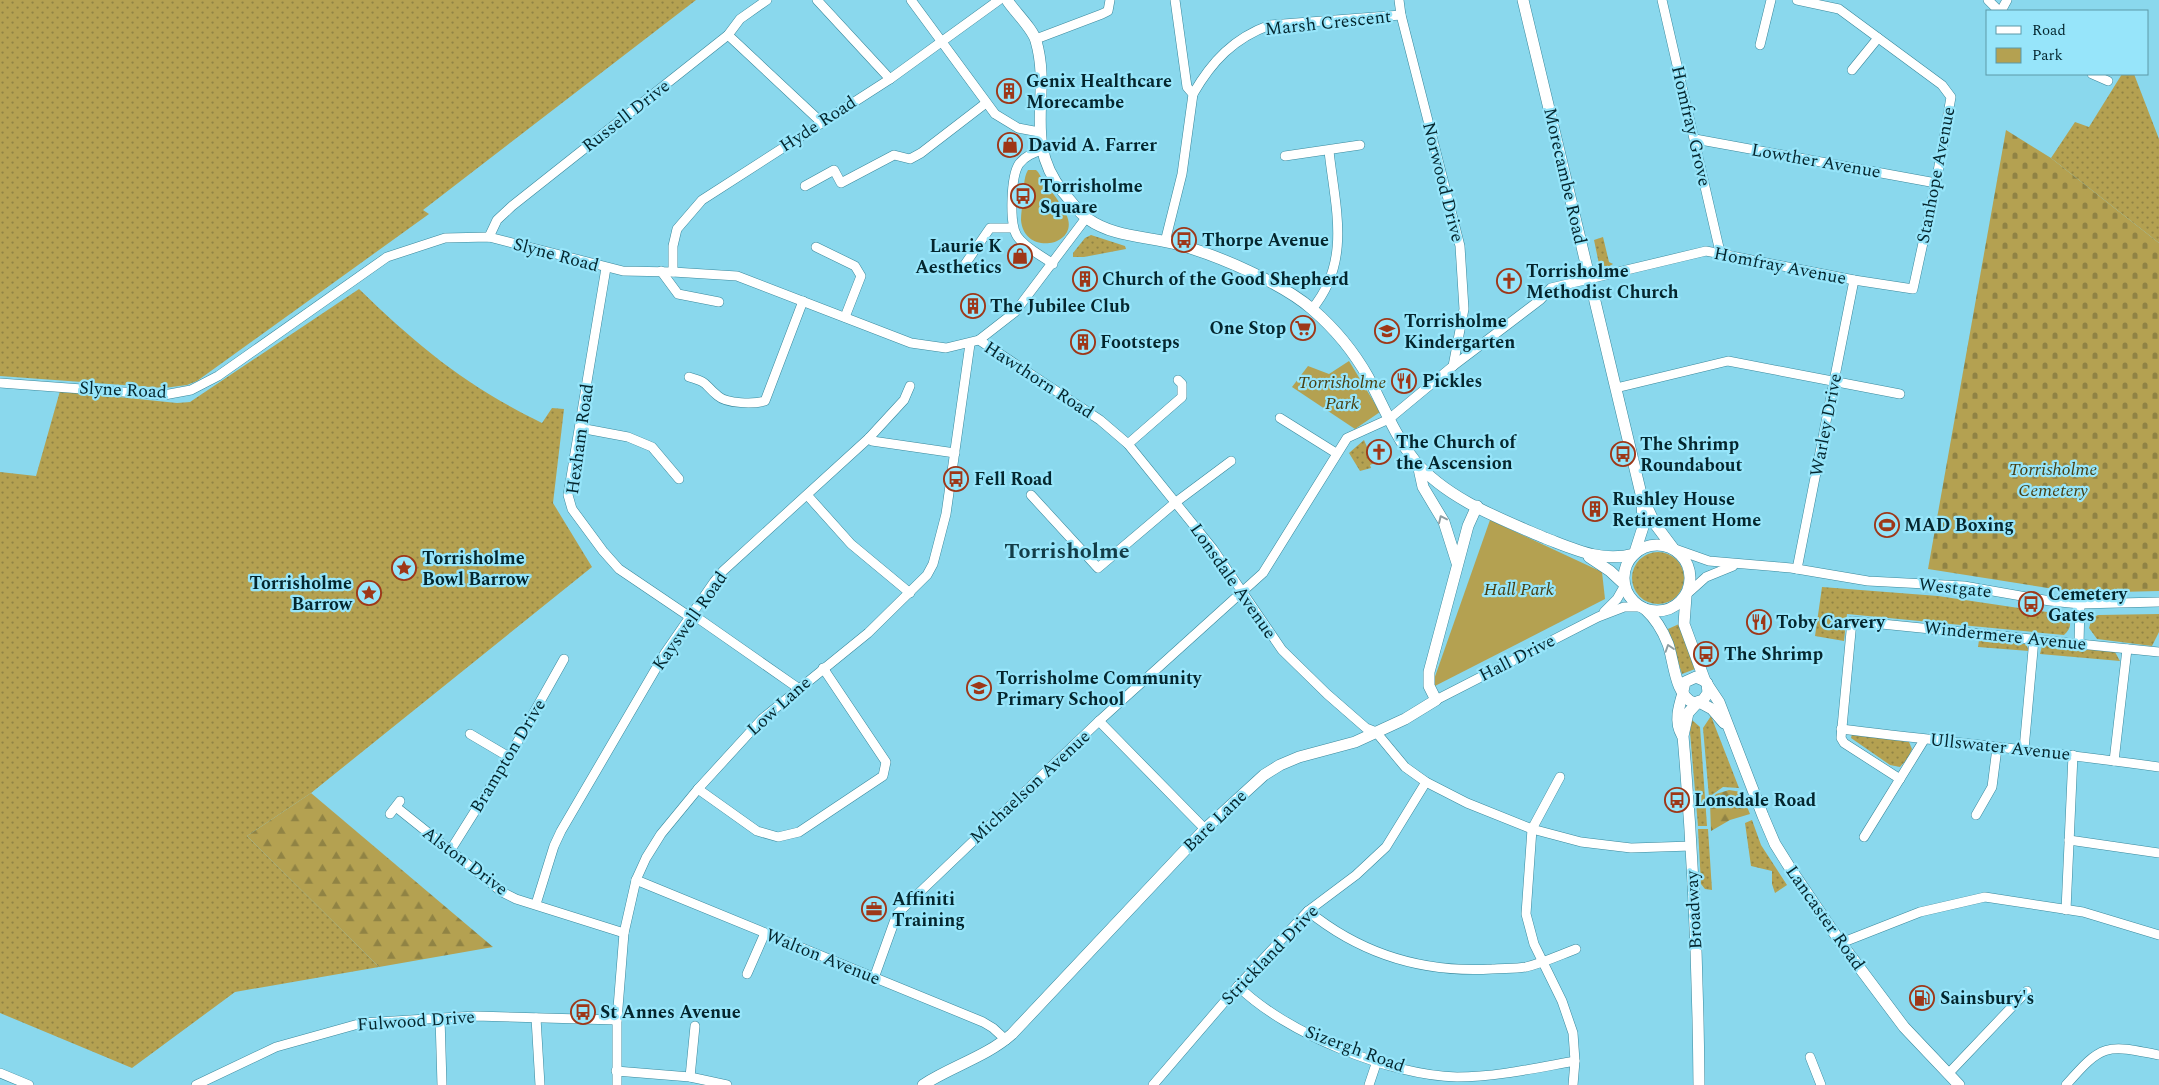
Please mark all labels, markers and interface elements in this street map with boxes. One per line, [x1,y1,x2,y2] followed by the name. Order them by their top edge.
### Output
[1264,3,1392,43] street label: Marsh Crescent
[1986,10,2149,75] legend
[2032,19,2066,42] text: Road
[2032,44,2063,67] text: Park
[1664,63,1718,189] street label: Homfray Grove
[1026,68,1172,116] place label: Genix Healthcare Morecambe
[576,73,676,159] street label: Russell Drive
[996,78,1022,104] building icon: Genix Healthcare Morecambe
[774,89,862,159] street label: Hyde Road
[1910,104,1962,246] street label: Stanhope Avenue
[1536,105,1594,247] street label: Morecambe Road
[1415,119,1471,245] street label: Norwood Drive
[997,132,1023,158] shop icon: David A. Farrer
[1028,132,1157,159] place label: David A. Farrer
[1749,136,1883,186] street label: Lowther Avenue
[1040,173,1143,221] place label: Torrisholme Square
[1010,183,1036,209] bus stop icon: Torrisholme Square
[1171,227,1197,253] bus stop icon: Thorpe Avenue
[1202,227,1329,254] place label: Thorpe Avenue
[510,231,602,279] street label: Slyne Road
[915,233,1002,281] place label: Laurie K Aesthetics
[1711,240,1849,292] street label: Homfray Avenue
[1007,243,1033,269] shop icon: Laurie K Aesthetics
[1526,258,1679,306] place label: Torrisholme Methodist Church
[1072,266,1098,292] building icon: Church of the Good Shepherd
[1102,266,1350,293] place label: Church of the Good Shepherd
[1496,268,1522,294] church icon: Torrisholme Methodist Church
[960,293,986,319] building icon: The Jubilee Club
[990,293,1130,320] place label: The Jubilee Club
[1404,308,1515,356] place label: Torrisholme Kindergarten
[1210,315,1286,342] place label: One Stop
[1290,315,1316,341] supermarket icon: One Stop
[1374,318,1400,344] school or university icon: Torrisholme Kindergarten
[1070,329,1096,355] building icon: Footsteps
[1100,329,1180,356] place label: Footsteps
[979,334,1099,426] street label: Hawthorn Road
[1391,368,1417,394] restaurant icon: Pickles
[1422,368,1482,395] place label: Pickles
[1298,369,1386,417] park label: Torrisholme Park
[1803,371,1849,479] street label: Warley Drive
[78,374,168,406] street label: Slyne Road
[559,382,601,496] street label: Hexham Road
[1396,429,1517,477] place label: The Church of the Ascension
[1640,431,1742,479] place label: The Shrimp Roundabout
[1366,439,1392,465] church icon: The Church of the Ascension
[1610,441,1636,467] bus stop icon: The Shrimp Roundabout
[2009,456,2097,504] park label: Torrisholme Cemetery
[943,466,969,492] bus stop icon: Fell Road
[974,466,1053,493] place label: Fell Road
[1612,486,1761,534] place label: Rushley House Retirement Home
[1582,496,1608,522] building icon: Rushley House Retirement Home
[1874,512,1900,538] sports icon: MAD Boxing
[1904,512,2014,539] place label: MAD Boxing
[1438,515,1448,524] one-way arrow
[1183,518,1283,644] street label: Lonsdale Avenue
[1004,535,1130,568] district label: Torrisholme
[422,545,530,593] place label: Torrisholme Bowl Barrow
[391,555,417,581] place icon: Torrisholme Bowl Barrow
[646,566,734,676] street label: Kayswell Road
[249,570,353,618] place label: Torrisholme Barrow
[1917,571,1993,605] street label: Westgate
[1484,576,1555,603] park label: Hall Park
[356,580,382,606] place icon: Torrisholme Barrow
[2048,581,2129,629] place label: Cemetery Gates
[2018,591,2044,617] bus stop icon: Cemetery Gates
[1746,609,1772,635] restaurant icon: Toby Carvery
[1776,609,1886,636] place label: Toby Carvery
[1922,614,2088,658] street label: Windermere Avenue
[1474,627,1560,689] street label: Hall Drive
[1693,641,1719,667] bus stop icon: The Shrimp
[1724,641,1823,668] place label: The Shrimp
[1664,644,1674,652] one-way arrow
[996,665,1203,713] place label: Torrisholme Community Primary School
[741,670,817,742] street label: Low Lane
[966,675,992,701] school or university icon: Torrisholme Community Primary School
[463,694,553,818] street label: Brampton Drive
[964,724,1096,850] street label: Michaelson Avenue
[1928,726,2072,768] street label: Ullswater Avenue
[1177,783,1253,859] street label: Bare Lane
[1664,787,1690,813] bus stop icon: Lonsdale Road
[1694,787,1817,814] place label: Lonsdale Road
[416,820,514,902] street label: Alston Drive
[1779,860,1871,976] street label: Lancaster Road
[1678,869,1710,950] street label: Broadway
[892,886,965,934] place label: Affiniti Training
[861,896,887,922] office icon: Affiniti Training
[1215,899,1325,1011] street label: Strickland Drive
[761,922,885,992] street label: Walton Avenue
[1909,985,1935,1011] fuel station icon: Sainsbury's
[1940,985,2034,1012] place label: Sainsbury's
[570,999,596,1025] bus stop icon: St Annes Avenue
[600,999,741,1026] place label: St Annes Avenue
[356,1003,476,1039] street label: Fulwood Drive
[1301,1018,1409,1080] street label: Sizergh Road

